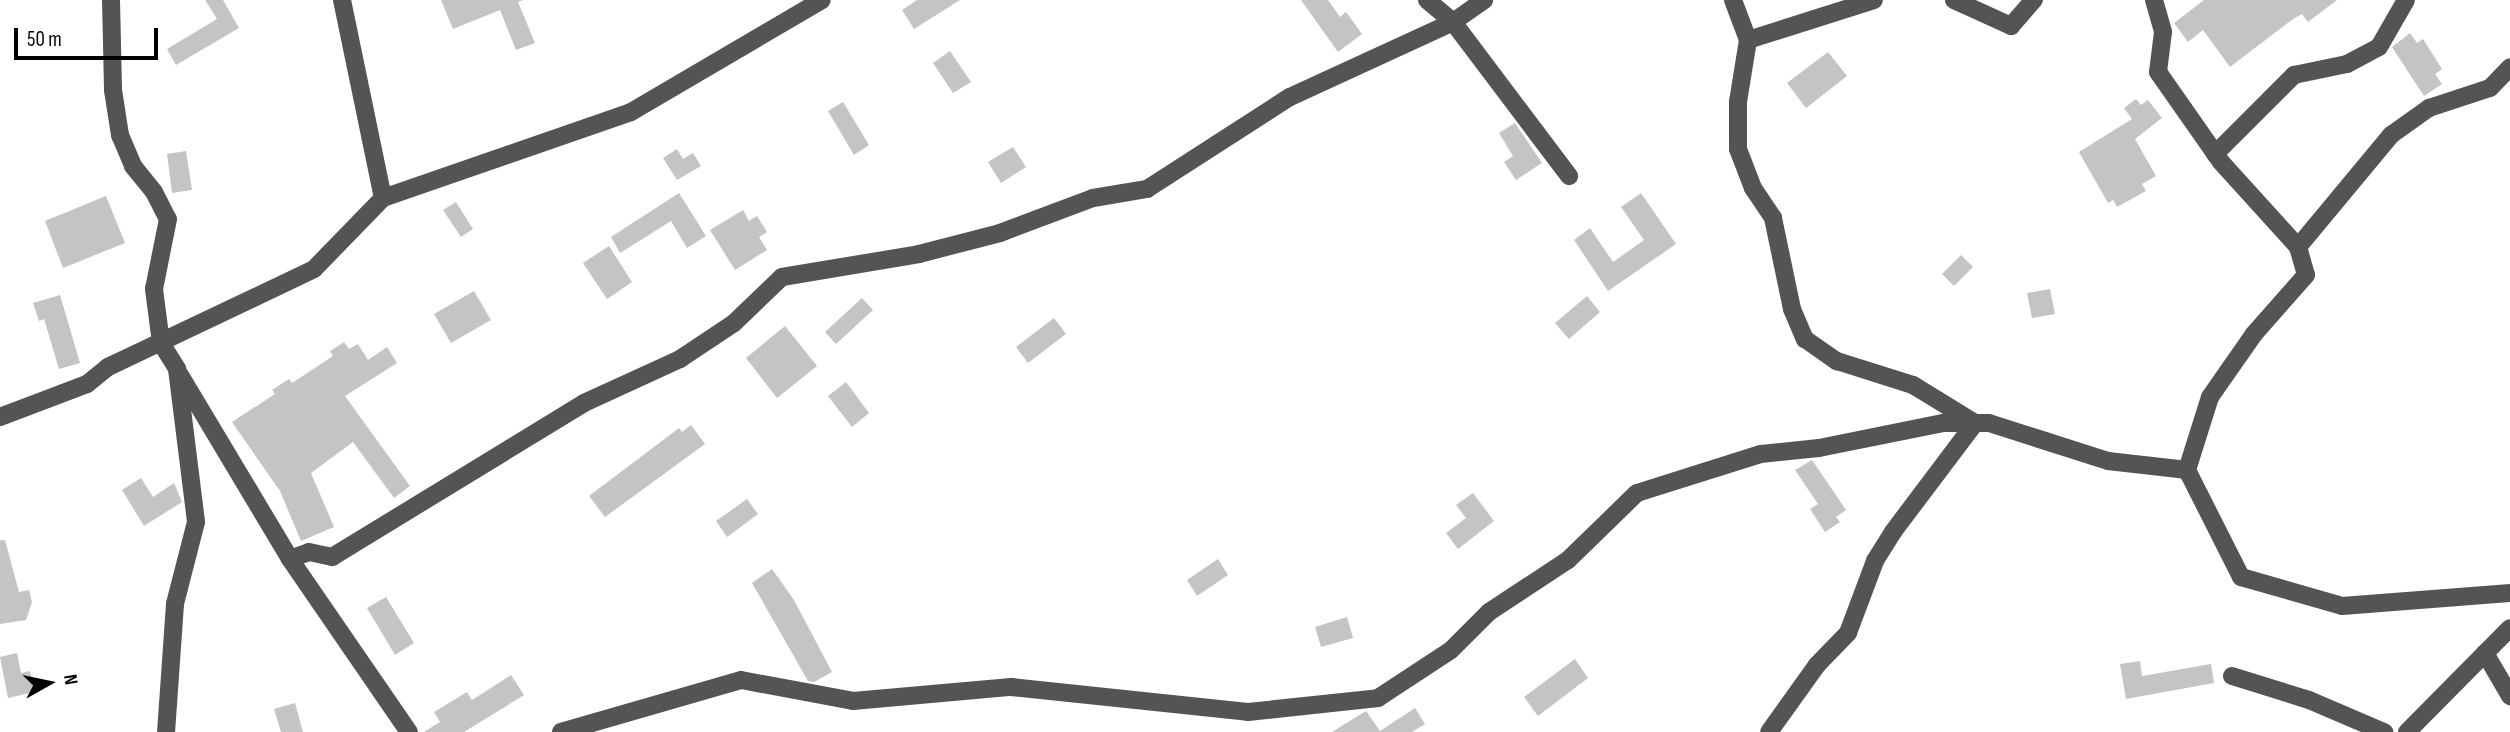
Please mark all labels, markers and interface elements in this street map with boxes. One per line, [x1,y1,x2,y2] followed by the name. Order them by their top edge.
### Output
[18,14,161,58] scale bar
[27,27,62,52] text: 50 m
[14,648,84,718] north arrow
[58,673,82,686] text: N

